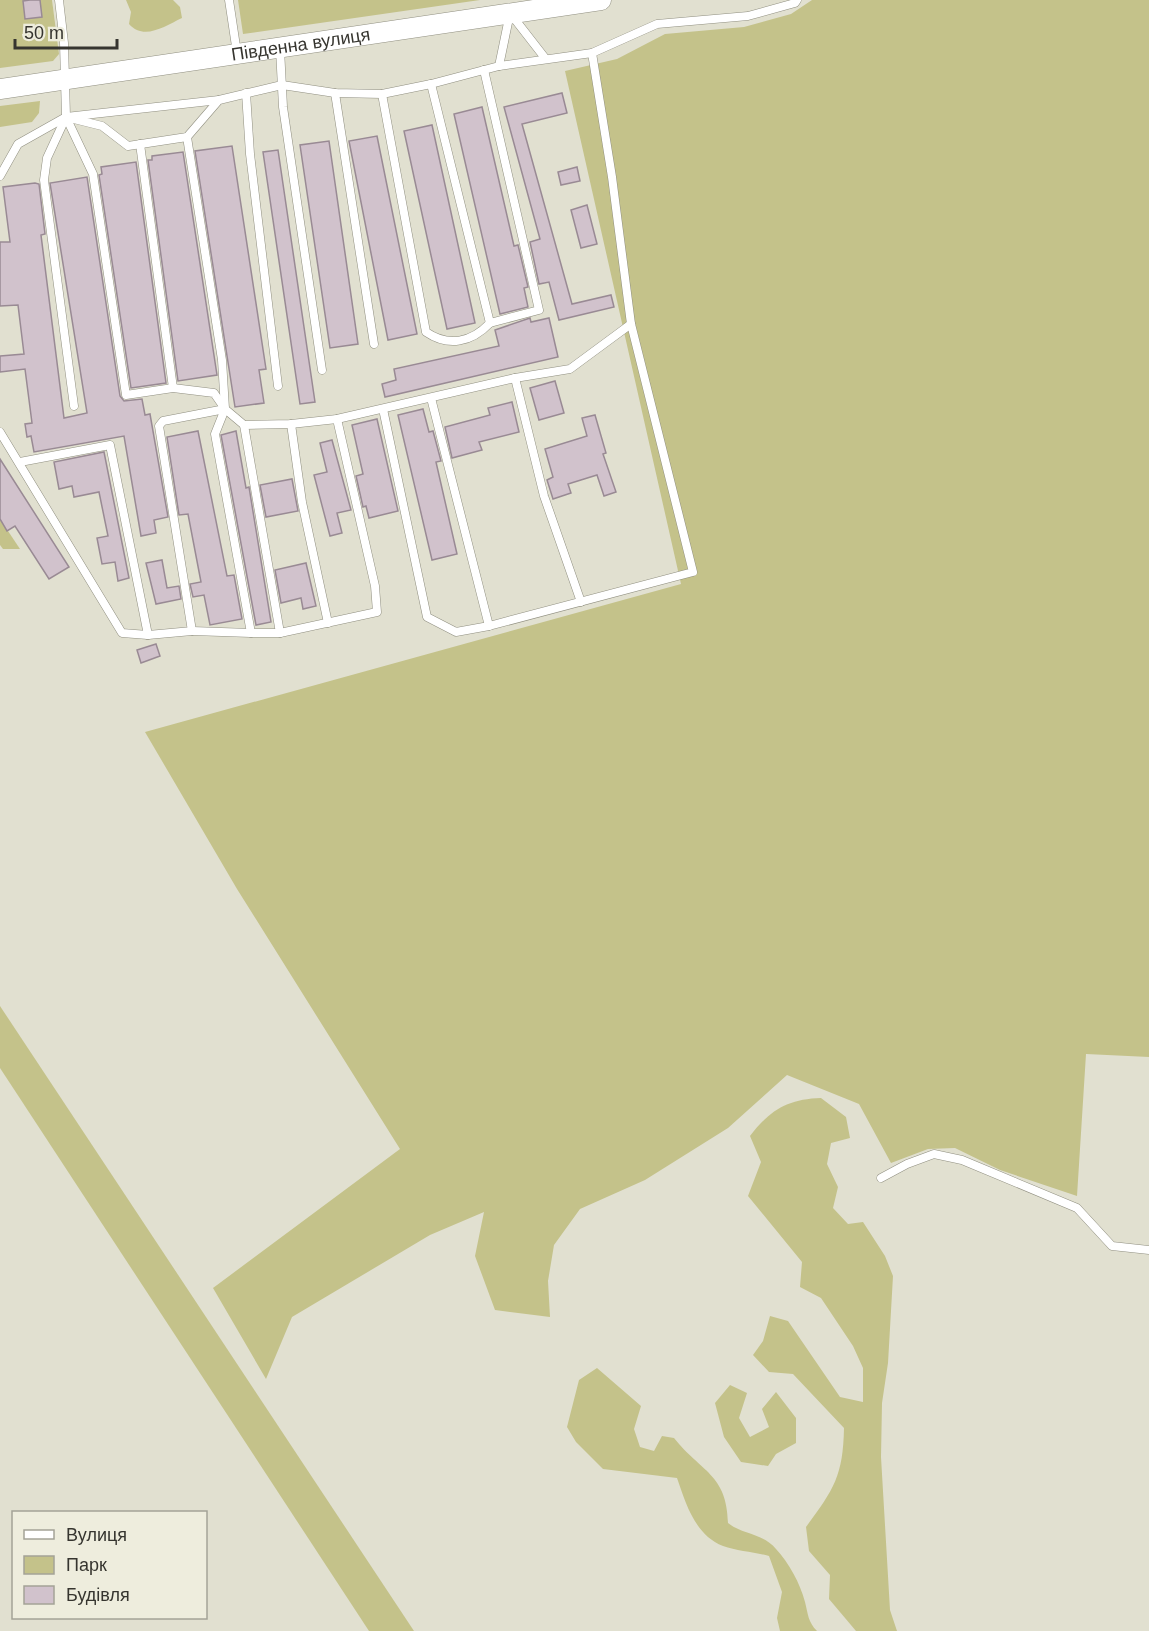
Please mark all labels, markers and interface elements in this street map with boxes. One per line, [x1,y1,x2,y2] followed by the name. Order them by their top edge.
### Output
[15,12,117,50] scale bar
[24,23,64,43] text: 50 m
[230,24,372,65] street label: Південна вулиця
[12,1511,207,1619] legend
[66,1525,127,1545] text: Вулиця
[66,1555,107,1575] text: Парк
[66,1585,130,1605] text: Будівля

